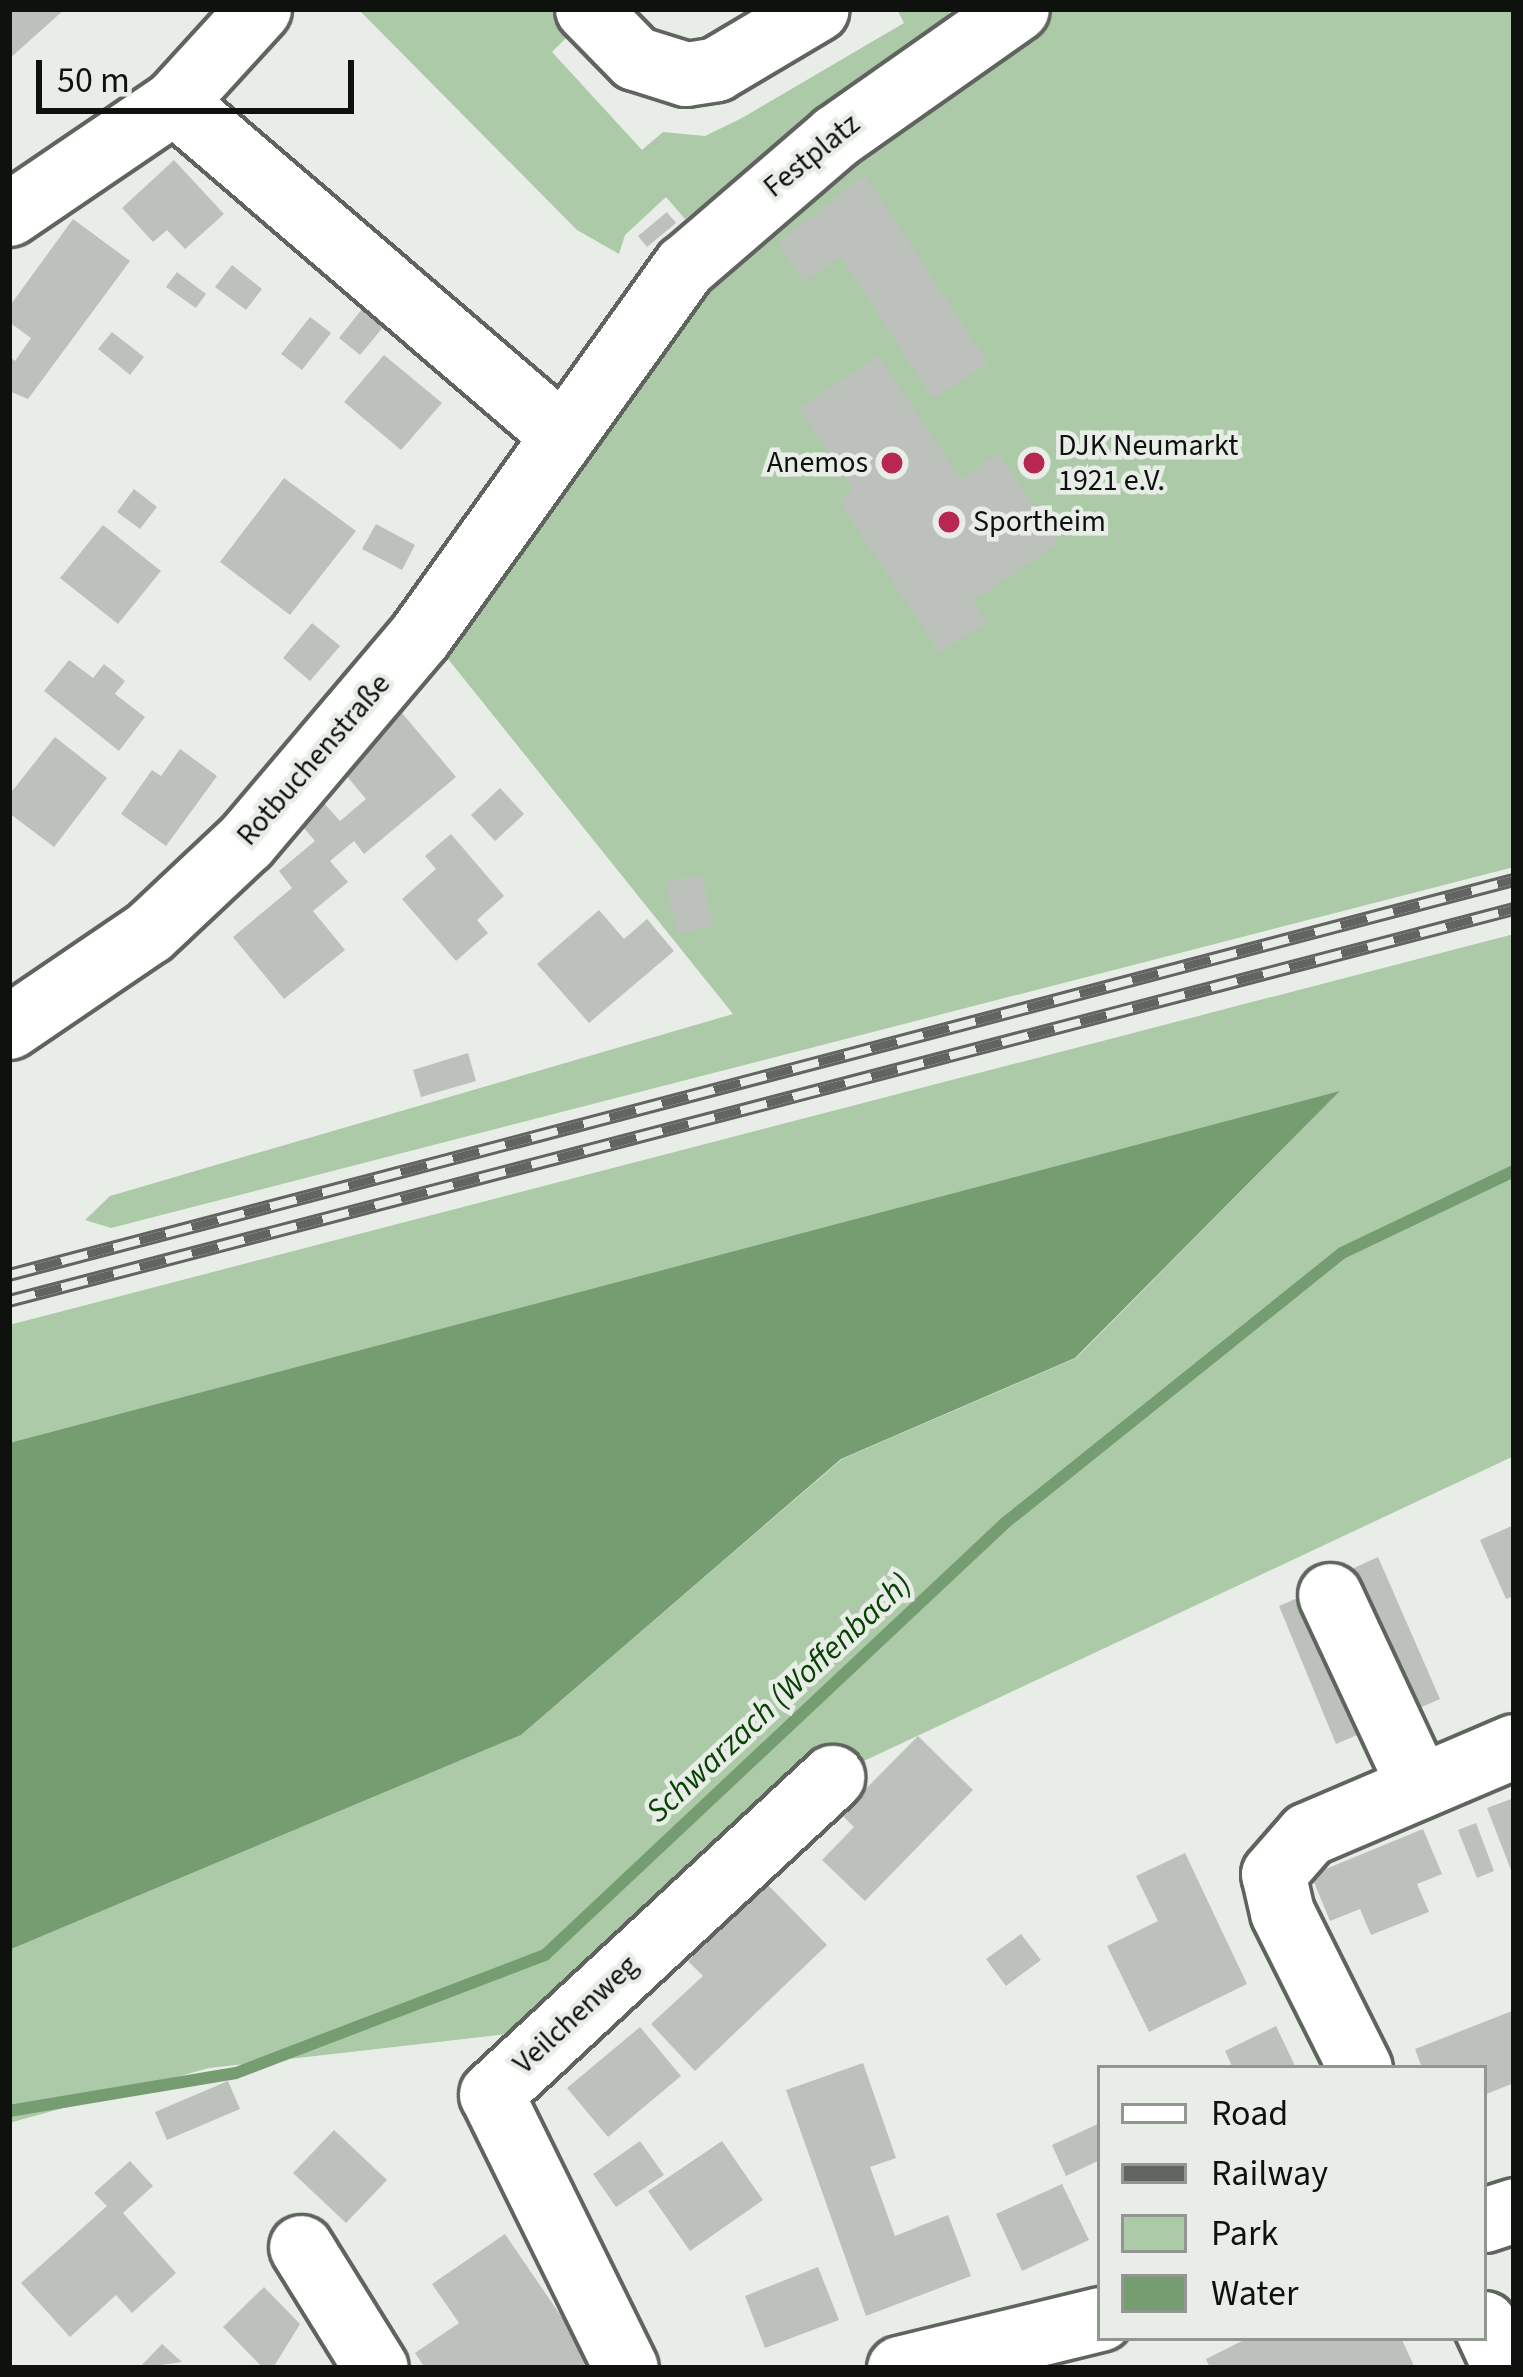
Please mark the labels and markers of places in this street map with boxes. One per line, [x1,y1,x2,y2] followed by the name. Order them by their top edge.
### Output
[1058,428,1238,498] place label: DJK Neumarkt 1921 e.V.
[767,445,868,481] place label: Anemos
[879,450,905,476] marker: Anemos
[1021,450,1047,476] marker: DJK Neumarkt 1921 e.V.
[973,504,1106,540] place label: Sportheim
[936,509,962,535] marker: Sportheim

